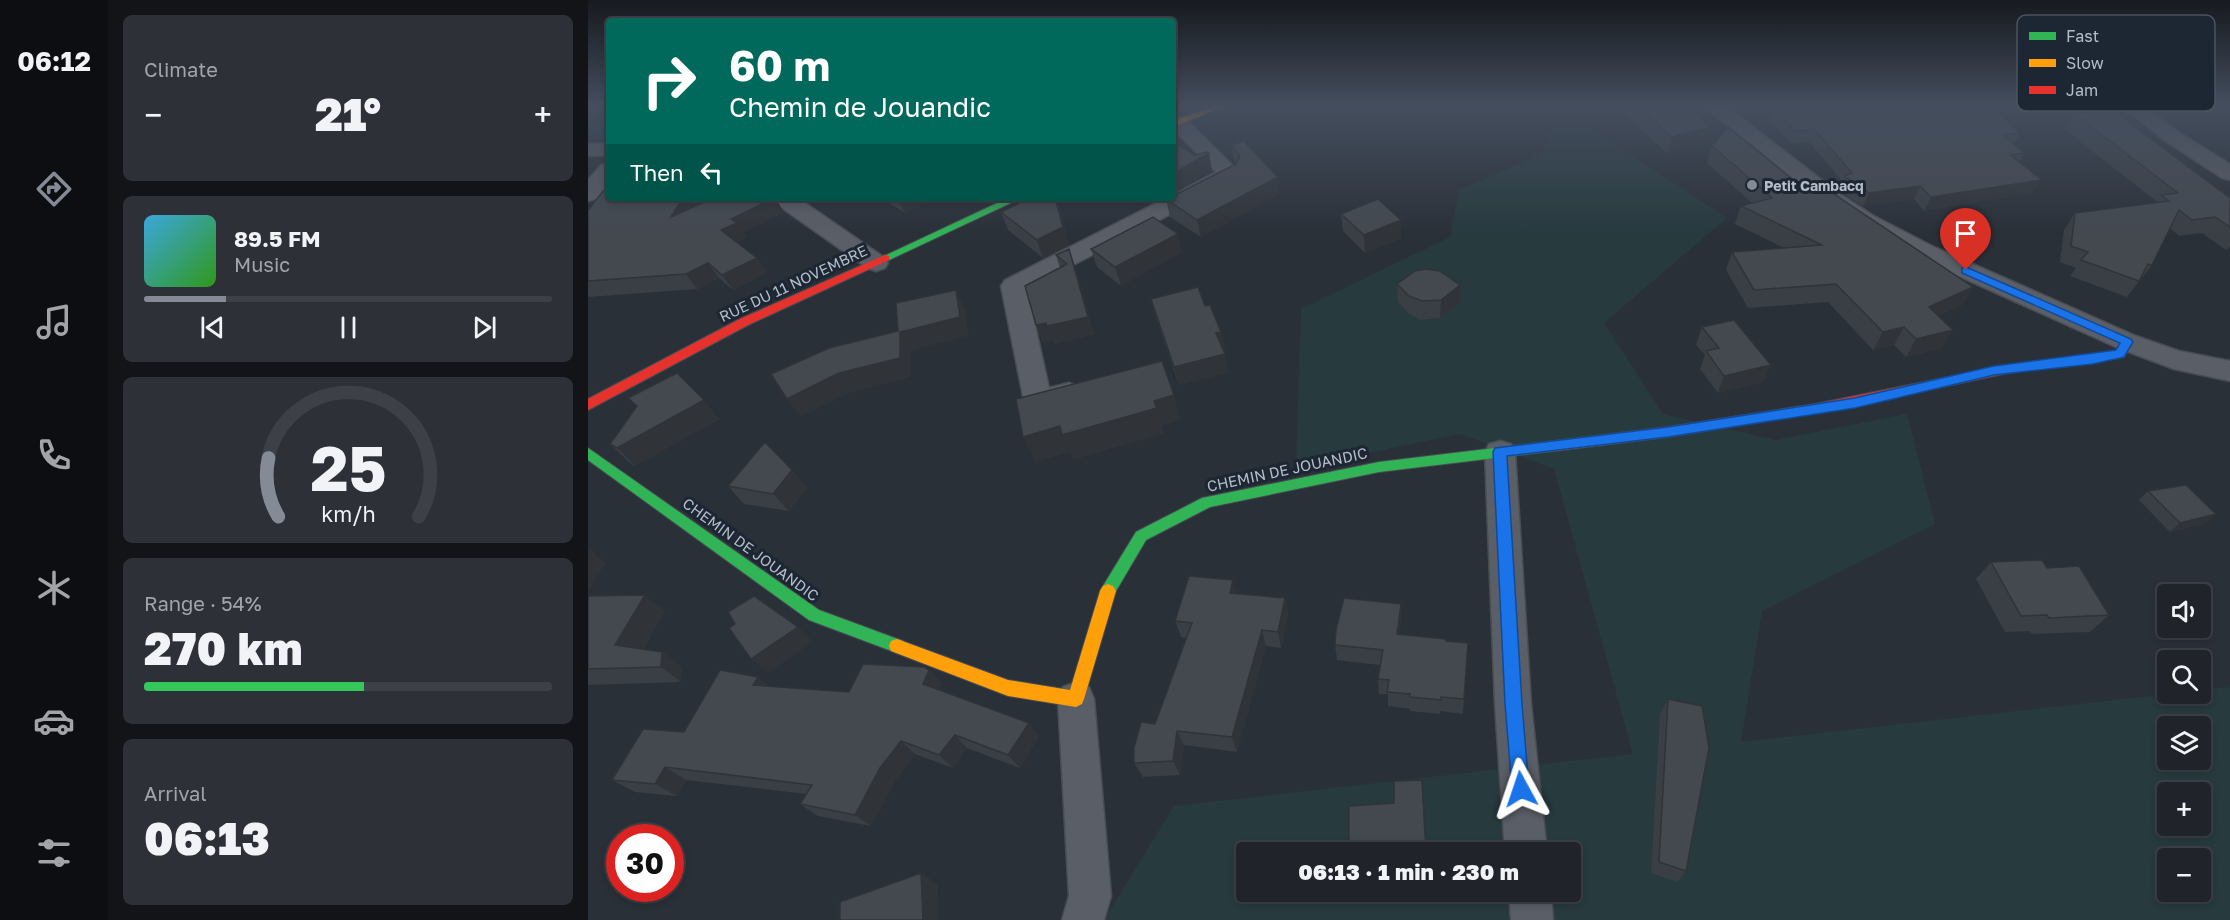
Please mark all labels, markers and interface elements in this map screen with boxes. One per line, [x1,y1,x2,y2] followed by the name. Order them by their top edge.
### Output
[2017,15,2215,111] legend
[2066,26,2099,46] text: Fast
[729,40,830,90] text: 60 m
[630,42,708,120] icon: right
[17,45,91,77] text: 06:12
[2066,53,2104,73] text: Slow
[144,57,218,81] text: Climate
[2066,80,2098,100] text: Jam
[315,87,381,141] text: 21°
[729,91,991,123] text: Chemin de Jouandic
[144,95,162,134] text: −
[534,95,552,134] text: +
[695,156,728,189] icon: left
[630,159,683,186] text: Then
[33,168,75,210] icon: directions
[1764,177,1864,194] place label: Petit Cambacq
[1745,178,1759,192] marker: Petit Cambacq
[1940,208,1991,270] pin
[1949,217,1982,250] icon: arrive
[234,225,321,252] text: 89.5 FM
[716,241,870,325] street label: RUE DU 11 NOVEMBRE
[234,252,290,276] text: Music
[33,301,75,343] icon: music
[196,311,229,344] icon: previous
[332,311,365,344] icon: pause
[468,311,501,344] icon: next
[310,430,386,505] text: 25
[33,434,75,476] icon: phone
[1205,443,1369,495] street label: CHEMIN DE JOUANDIC
[679,494,823,604] street label: CHEMIN DE JOUANDIC
[321,501,375,527] text: km/h
[33,567,75,609] icon: climate
[2157,584,2211,902] map controls
[2157,584,2211,638] button: sound
[144,591,262,615] text: Range · 54%
[144,621,303,675] text: 270 km
[2157,650,2211,704] button: search
[33,700,75,742] icon: car
[2157,716,2211,770] button: layers
[1489,757,1553,821] position arrow
[144,781,207,805] text: Arrival
[2157,782,2211,836] button: +
[144,811,270,865] text: 06:13
[606,824,684,902] speed limit sign: 30
[33,832,75,874] icon: filters
[2157,848,2211,902] button: −
[1298,858,1519,885] text: 06:13 · 1 min · 230 m

